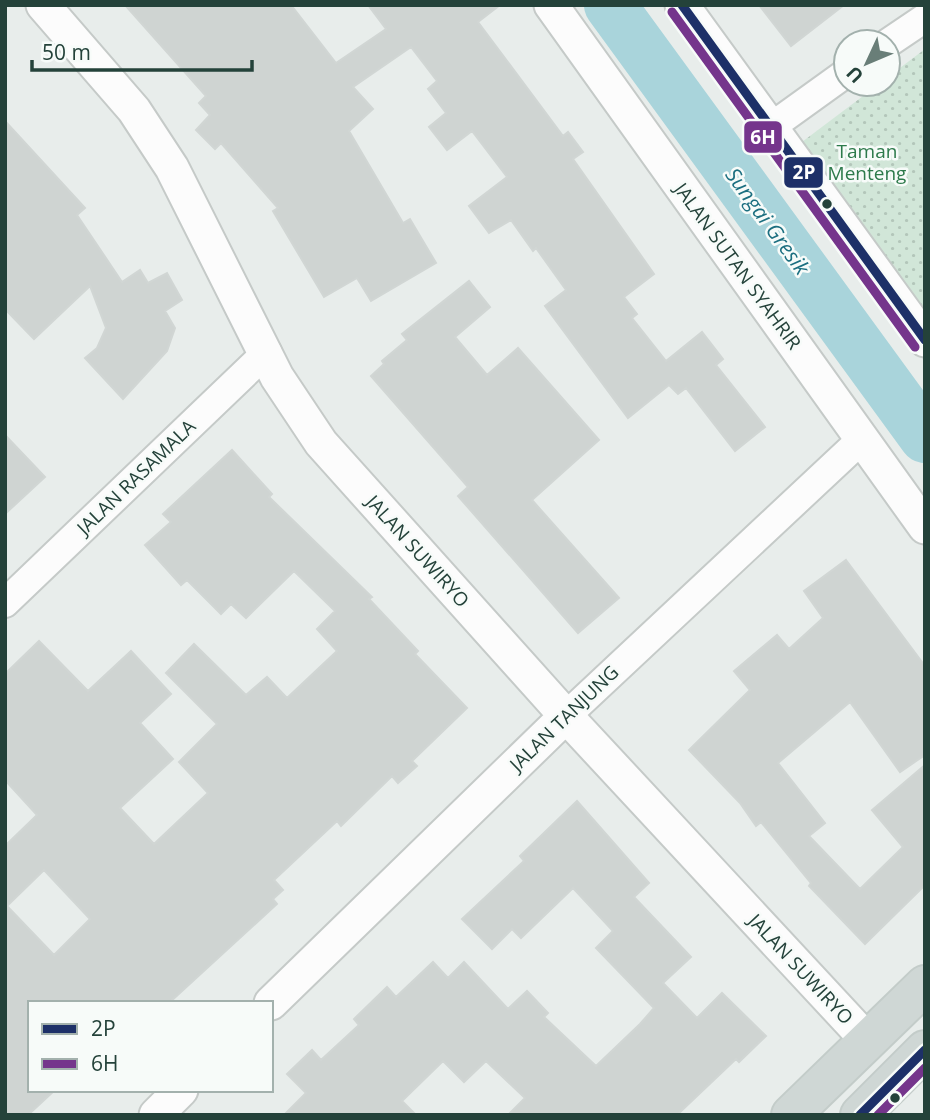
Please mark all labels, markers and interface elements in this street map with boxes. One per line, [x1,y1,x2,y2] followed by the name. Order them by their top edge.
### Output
[32,28,252,72] scale bar
[832,28,902,98] north arrow
[42,38,91,66] text: 50 m
[840,61,869,89] text: U
[743,120,783,154] line badge: 6H
[750,124,776,150] text: 6H
[828,138,906,186] park label: Taman Menteng
[783,156,824,189] line badge: 2P
[793,159,815,185] text: 2P
[720,162,817,281] water label: Sungai Gresik
[667,176,807,355] street label: JALAN SUTAN SYAHRIR
[820,197,834,211] unlabelled marker
[70,414,201,542] street label: JALAN RASAMALA
[359,488,475,613] street label: JALAN SUWIRYO
[502,659,624,778] street label: JALAN TANJUNG
[742,907,859,1030] street label: JALAN SUWIRYO
[28,1001,273,1092] legend
[91,1014,116,1042] text: 2P
[91,1049,119,1077] text: 6H
[888,1091,902,1105] unlabelled marker

